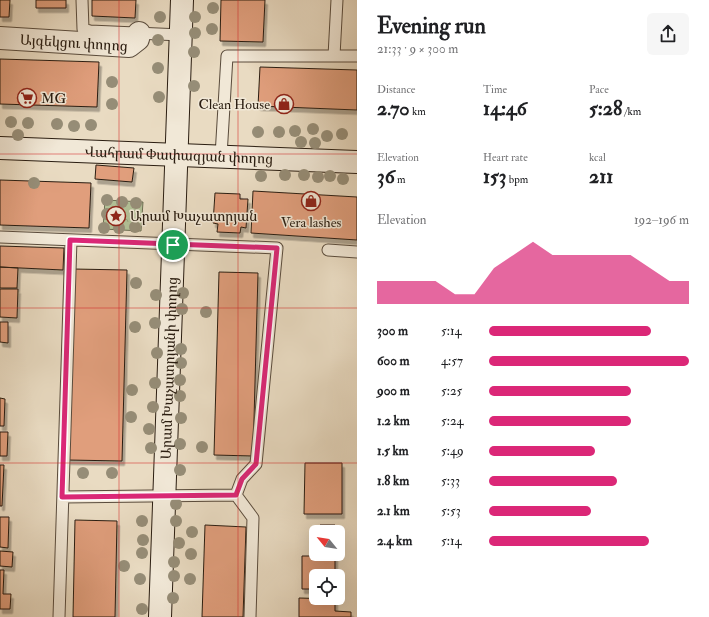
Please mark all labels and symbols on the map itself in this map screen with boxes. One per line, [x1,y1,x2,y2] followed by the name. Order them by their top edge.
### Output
[19,31,128,55] street label: Այգեկցու փողոց
[16,87,38,109] supermarket icon: MG
[41,90,66,107] place label: MG
[273,93,295,115] shop icon: Clean House
[199,96,270,113] place label: Clean House
[84,143,273,168] street label: Վահրամ Փափազյան փողոց
[300,190,322,212] shop icon: Vera lashes
[105,205,127,227] place icon: Արամ Խաչատրյան
[130,208,257,225] place label: Արամ Խաչատրյան
[281,214,342,231] place label: Vera lashes
[156,228,190,262] pin
[158,277,181,460] street label: Արամ Խաչատրյանի փողոց
[309,525,345,561] north arrow

